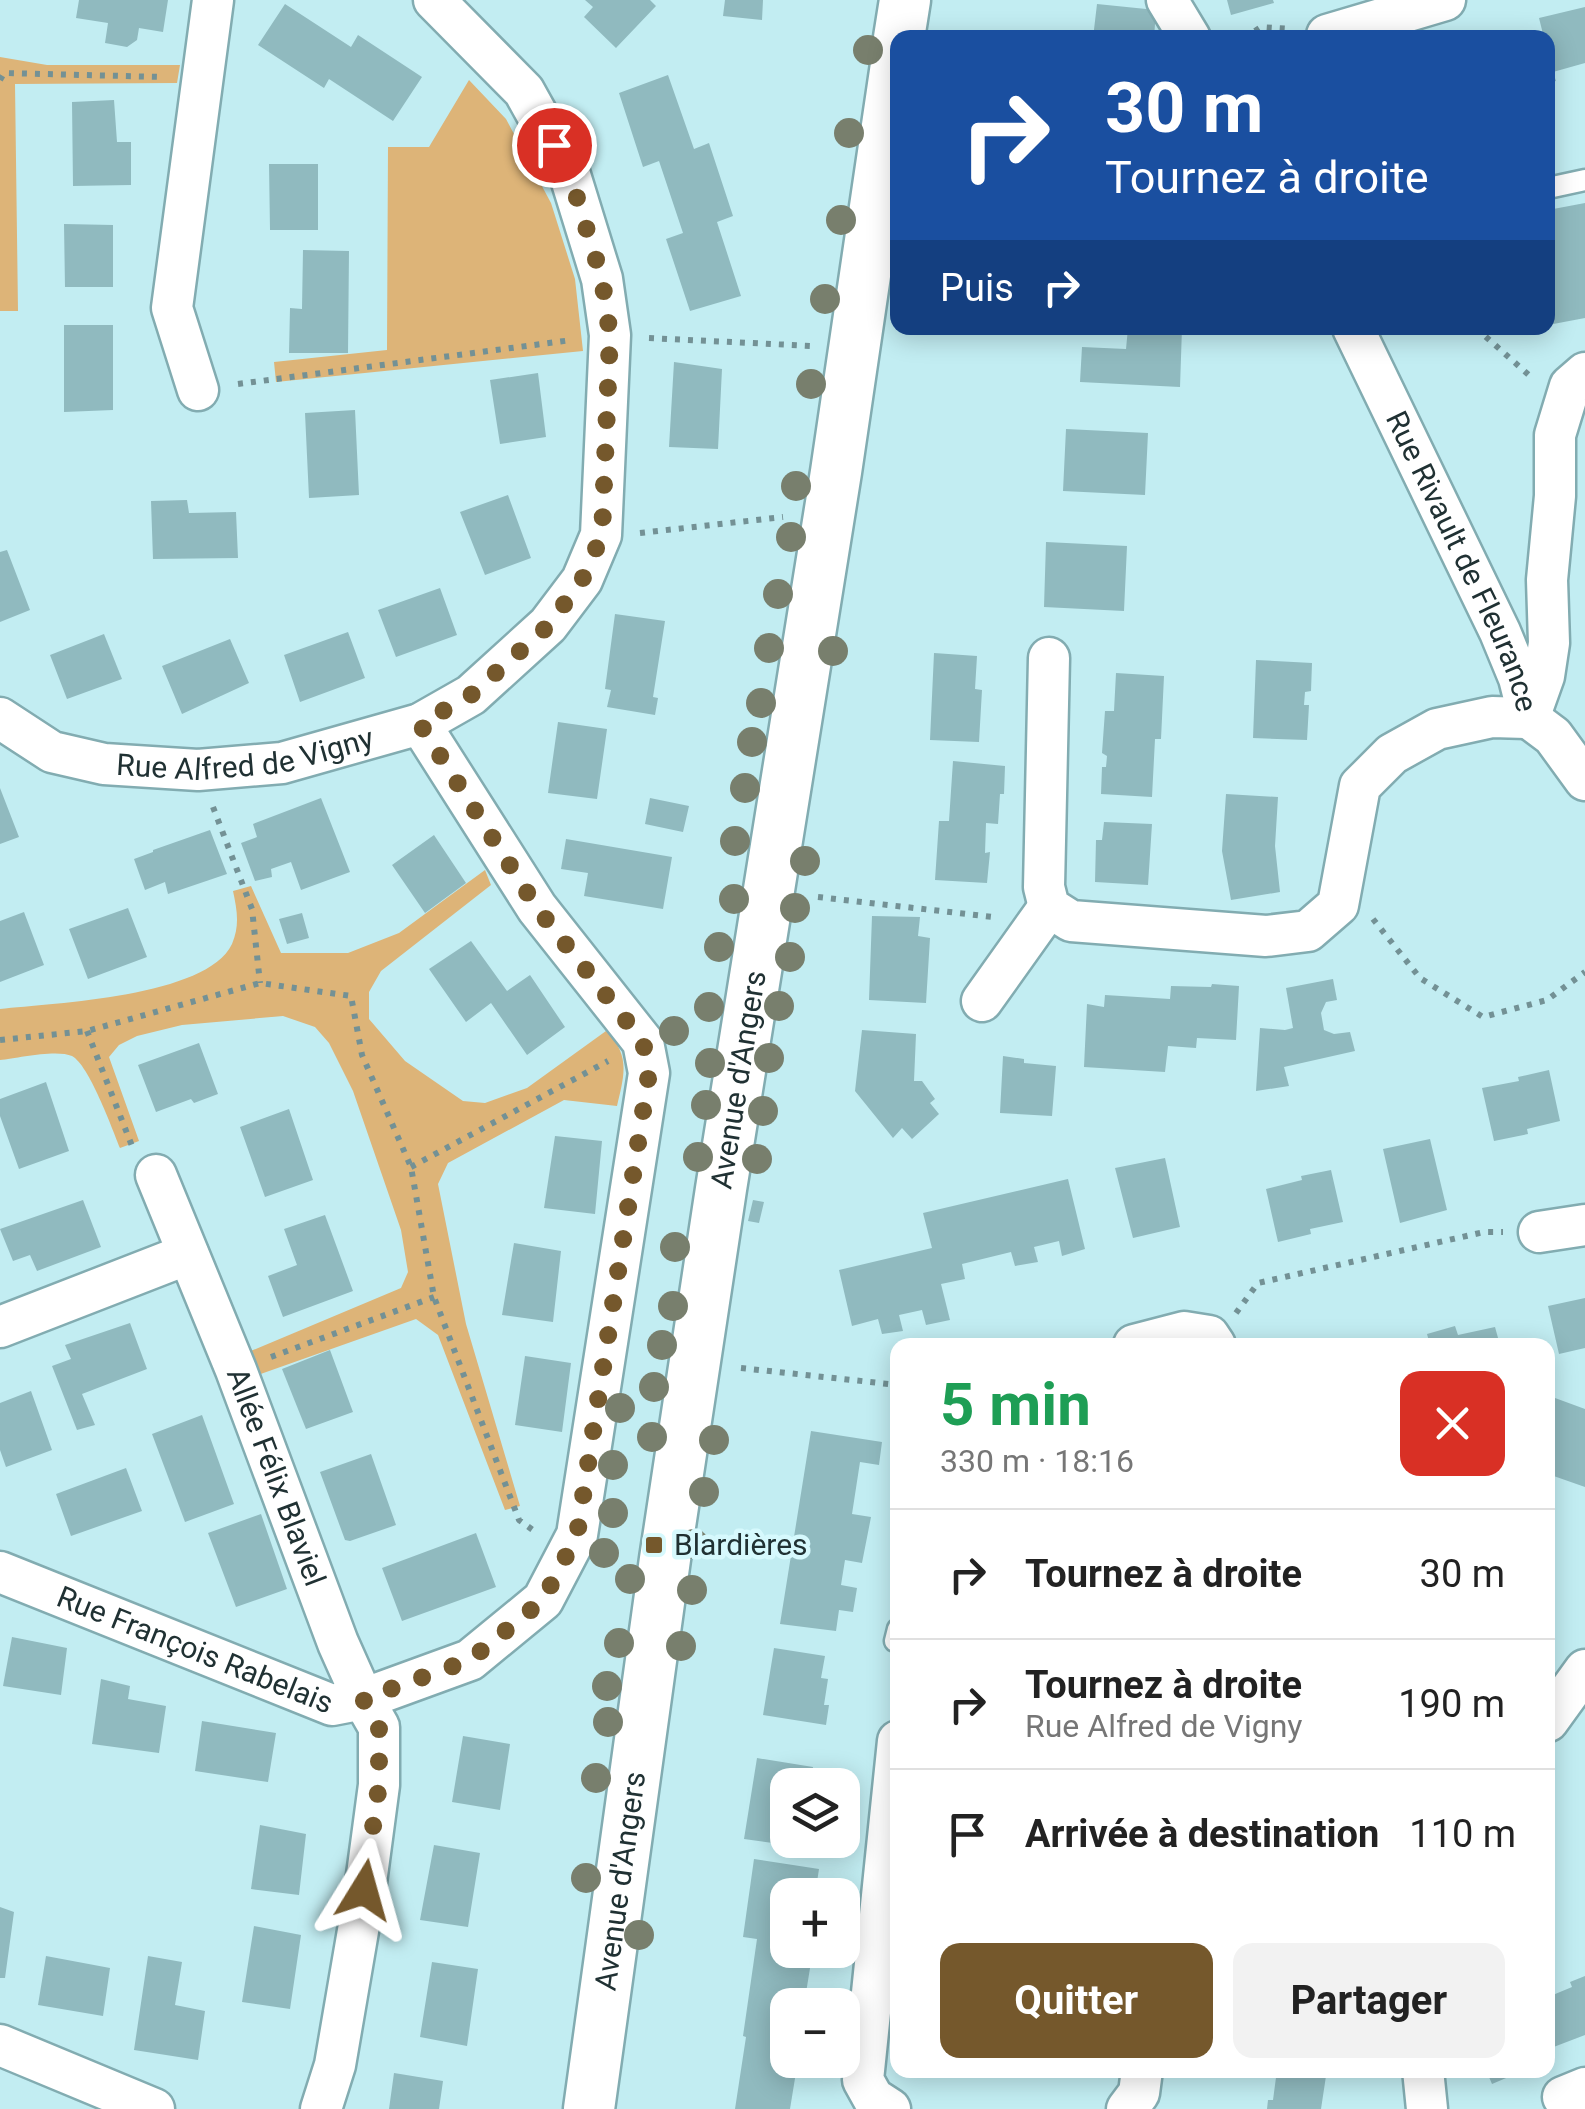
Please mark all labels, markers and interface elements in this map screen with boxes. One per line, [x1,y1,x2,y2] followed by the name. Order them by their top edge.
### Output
[1105,67,1263,149] text: 30 m
[940,70,1070,200] icon: right
[512,103,597,188] pin
[527,118,582,173] icon: arrive
[1105,151,1429,204] text: Tournez à droite
[1034,260,1089,315] icon: right
[940,266,1014,310] text: Puis
[1379,405,1545,715] street label: Rue Rivault de Fleurance
[115,720,377,787] street label: Rue Alfred de Vigny
[703,968,773,1191] street label: Avenue d'Angers
[220,1363,333,1591] street label: Allée Félix Blaviel
[940,1369,1091,1440] text: 5 min
[1400,1371,1505,1476] button: close
[940,1442,1134,1480] text: 330 m · 18:16
[674,1527,808,1562] place label: Blardières
[643,1534,665,1556] marker: Blardières
[940,1547,995,1602] icon: right
[1025,1552,1302,1596] text: Tournez à droite
[1420,1552,1505,1596] text: 30 m
[52,1579,338,1721] street label: Rue François Rabelais
[1025,1663,1302,1707] text: Tournez à droite
[940,1677,995,1732] icon: right
[1398,1682,1505,1726] text: 190 m
[1025,1707,1302,1745] text: Rue Alfred de Vigny
[770,1768,860,2078] map controls
[770,1768,860,1858] button: layers
[588,1769,652,1993] street label: Avenue d'Angers
[940,1807,995,1862] icon: arrive
[1025,1812,1379,1856] text: Arrivée à destination
[1409,1812,1516,1856] text: 110 m
[312,1838,416,1942] position arrow
[770,1878,860,1968] button: +
[940,1943,1213,2058] button: Quitter
[1233,1943,1505,2058] button: Partager
[770,1988,860,2078] button: −

